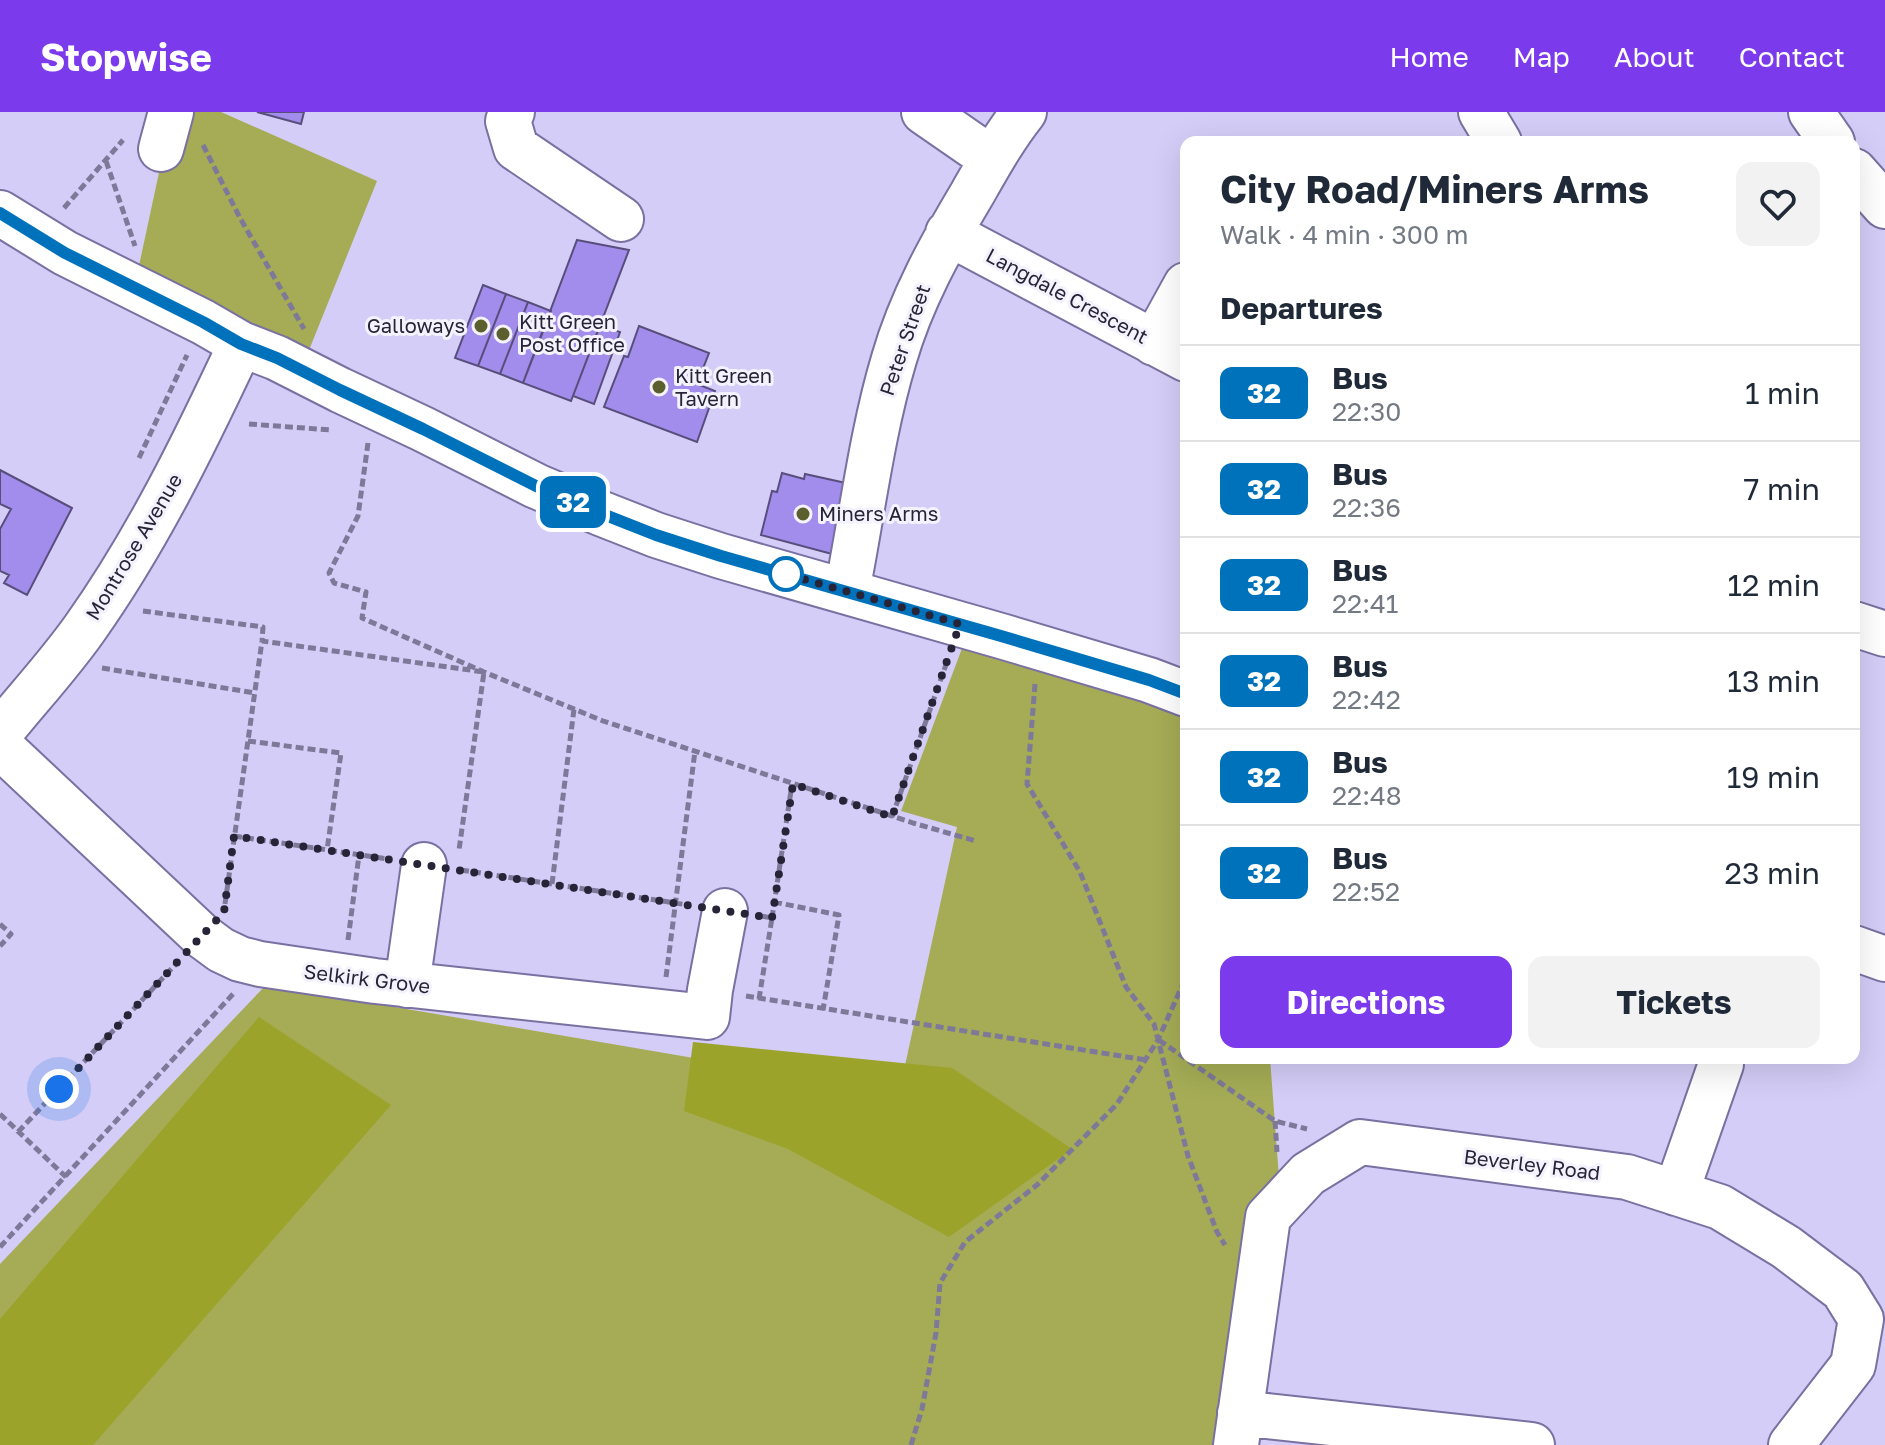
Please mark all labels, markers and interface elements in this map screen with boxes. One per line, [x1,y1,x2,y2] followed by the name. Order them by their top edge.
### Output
[40,34,212,79] text: Stopwise
[1390,40,1469,73] text: Home
[1513,40,1570,73] text: Map
[1614,40,1695,73] text: About
[1739,40,1845,73] text: Contact
[1736,162,1820,246] button: heart
[1220,166,1649,211] text: City Road/Miners Arms
[1220,219,1469,250] text: Walk · 4 min · 300 m
[982,242,1153,348] street label: Langdale Crescent
[874,281,934,398] street label: Peter Street
[1220,290,1383,326] text: Departures
[519,309,625,356] place label: Kitt Green Post Office
[367,313,465,337] place label: Galloways
[472,317,490,335] marker: Galloways
[494,325,512,343] marker: Kitt Green Post Office
[1332,360,1388,396] text: Bus
[675,363,772,410] place label: Kitt Green Tavern
[1745,375,1820,411] text: 1 min
[1247,376,1281,409] text: 32
[650,378,668,396] marker: Kitt Green Tavern
[1332,396,1401,427] text: 22:30
[1332,456,1388,492] text: Bus
[80,469,186,624] street label: Montrose Avenue
[1744,471,1820,507] text: 7 min
[1247,472,1281,505] text: 32
[537,476,609,528] line badge: 32
[556,485,590,518] text: 32
[1332,492,1401,523] text: 22:36
[819,501,938,525] place label: Miners Arms
[794,505,812,523] marker: Miners Arms
[1332,552,1388,588] text: Bus
[769,557,803,591] unlabelled marker
[1728,567,1820,603] text: 12 min
[1247,568,1281,601] text: 32
[1332,588,1398,619] text: 22:41
[1332,648,1388,684] text: Bus
[1727,663,1820,699] text: 13 min
[1247,664,1281,697] text: 32
[1332,684,1401,715] text: 22:42
[1332,744,1388,780] text: Bus
[1727,759,1820,795] text: 19 min
[1247,760,1281,793] text: 32
[1332,780,1402,811] text: 22:48
[1332,840,1388,876] text: Bus
[1725,855,1820,891] text: 23 min
[1247,856,1281,889] text: 32
[1332,876,1400,907] text: 22:52
[1220,956,1512,1048] button: Directions
[1528,956,1820,1048] button: Tickets
[303,958,432,998] street label: Selkirk Grove
[39,1069,79,1109] your location
[1462,1144,1602,1184] street label: Beverley Road

